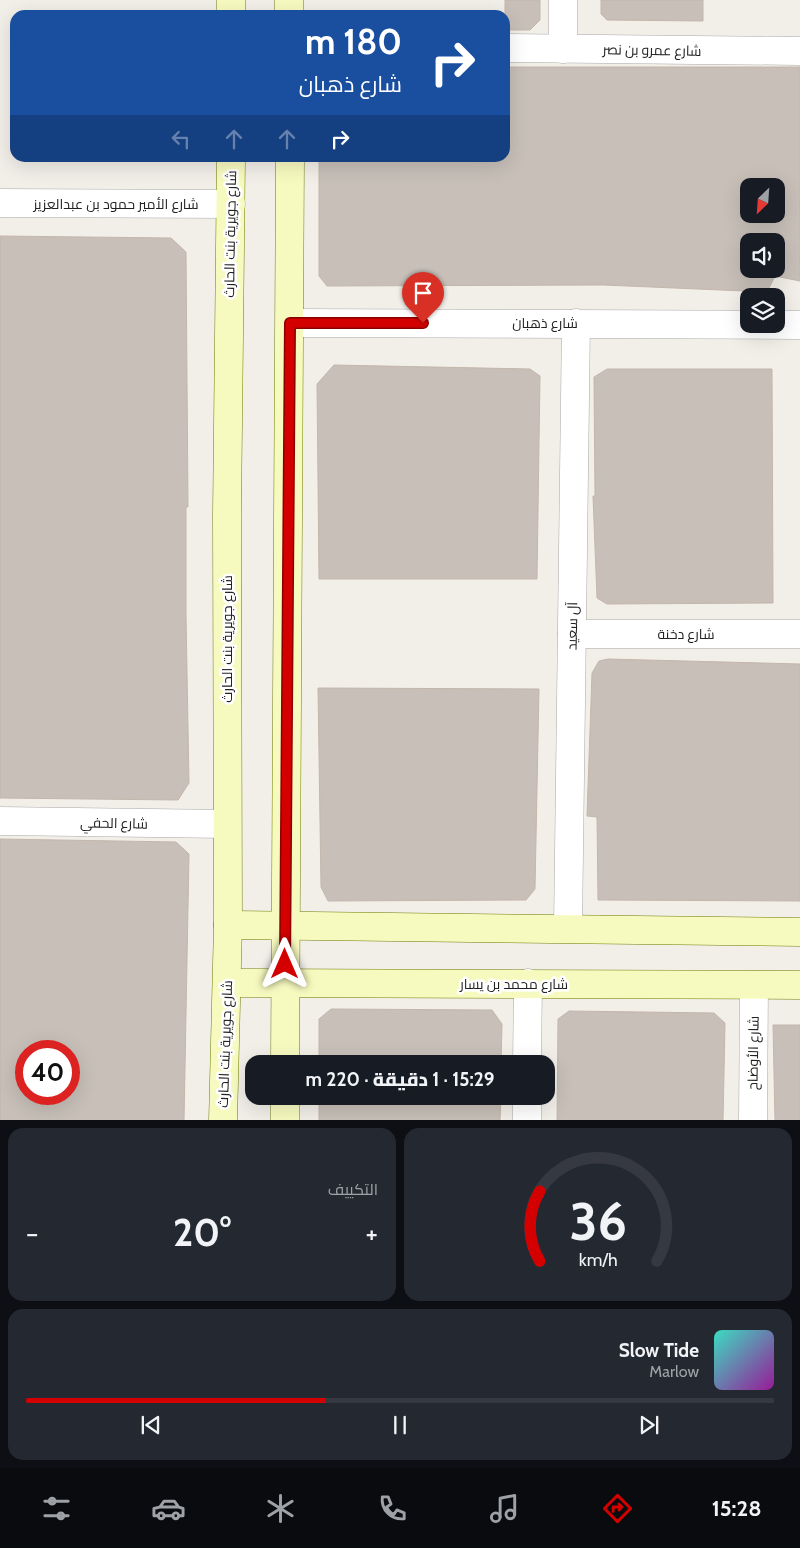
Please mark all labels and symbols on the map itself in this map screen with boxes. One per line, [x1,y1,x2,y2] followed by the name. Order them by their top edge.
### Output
[601,40,702,60] street label: شارع عمرو بن نصر
[220,170,240,298] street label: شارع جويرية بنت الحارث
[740,178,785,222] north arrow
[32,195,199,213] street label: شارع الأمير حمود بن عبدالعزيز
[402,272,444,323] pin
[512,314,578,332] street label: شارع ذهبان
[218,575,236,703] street label: شارع جويرية بنت الحارث
[563,601,581,650] street label: آل سعيد
[657,625,715,643] street label: شارع دخنة
[80,813,148,836] street label: شارع الحفي
[258,937,310,989] position arrow
[459,975,568,993] street label: شارع محمد بن يسار
[214,980,236,1108] street label: شارع جويرية بنت الحارث
[743,1016,763,1090] street label: شارع الأوضاح
[15,1040,80,1105] speed limit sign: 40

